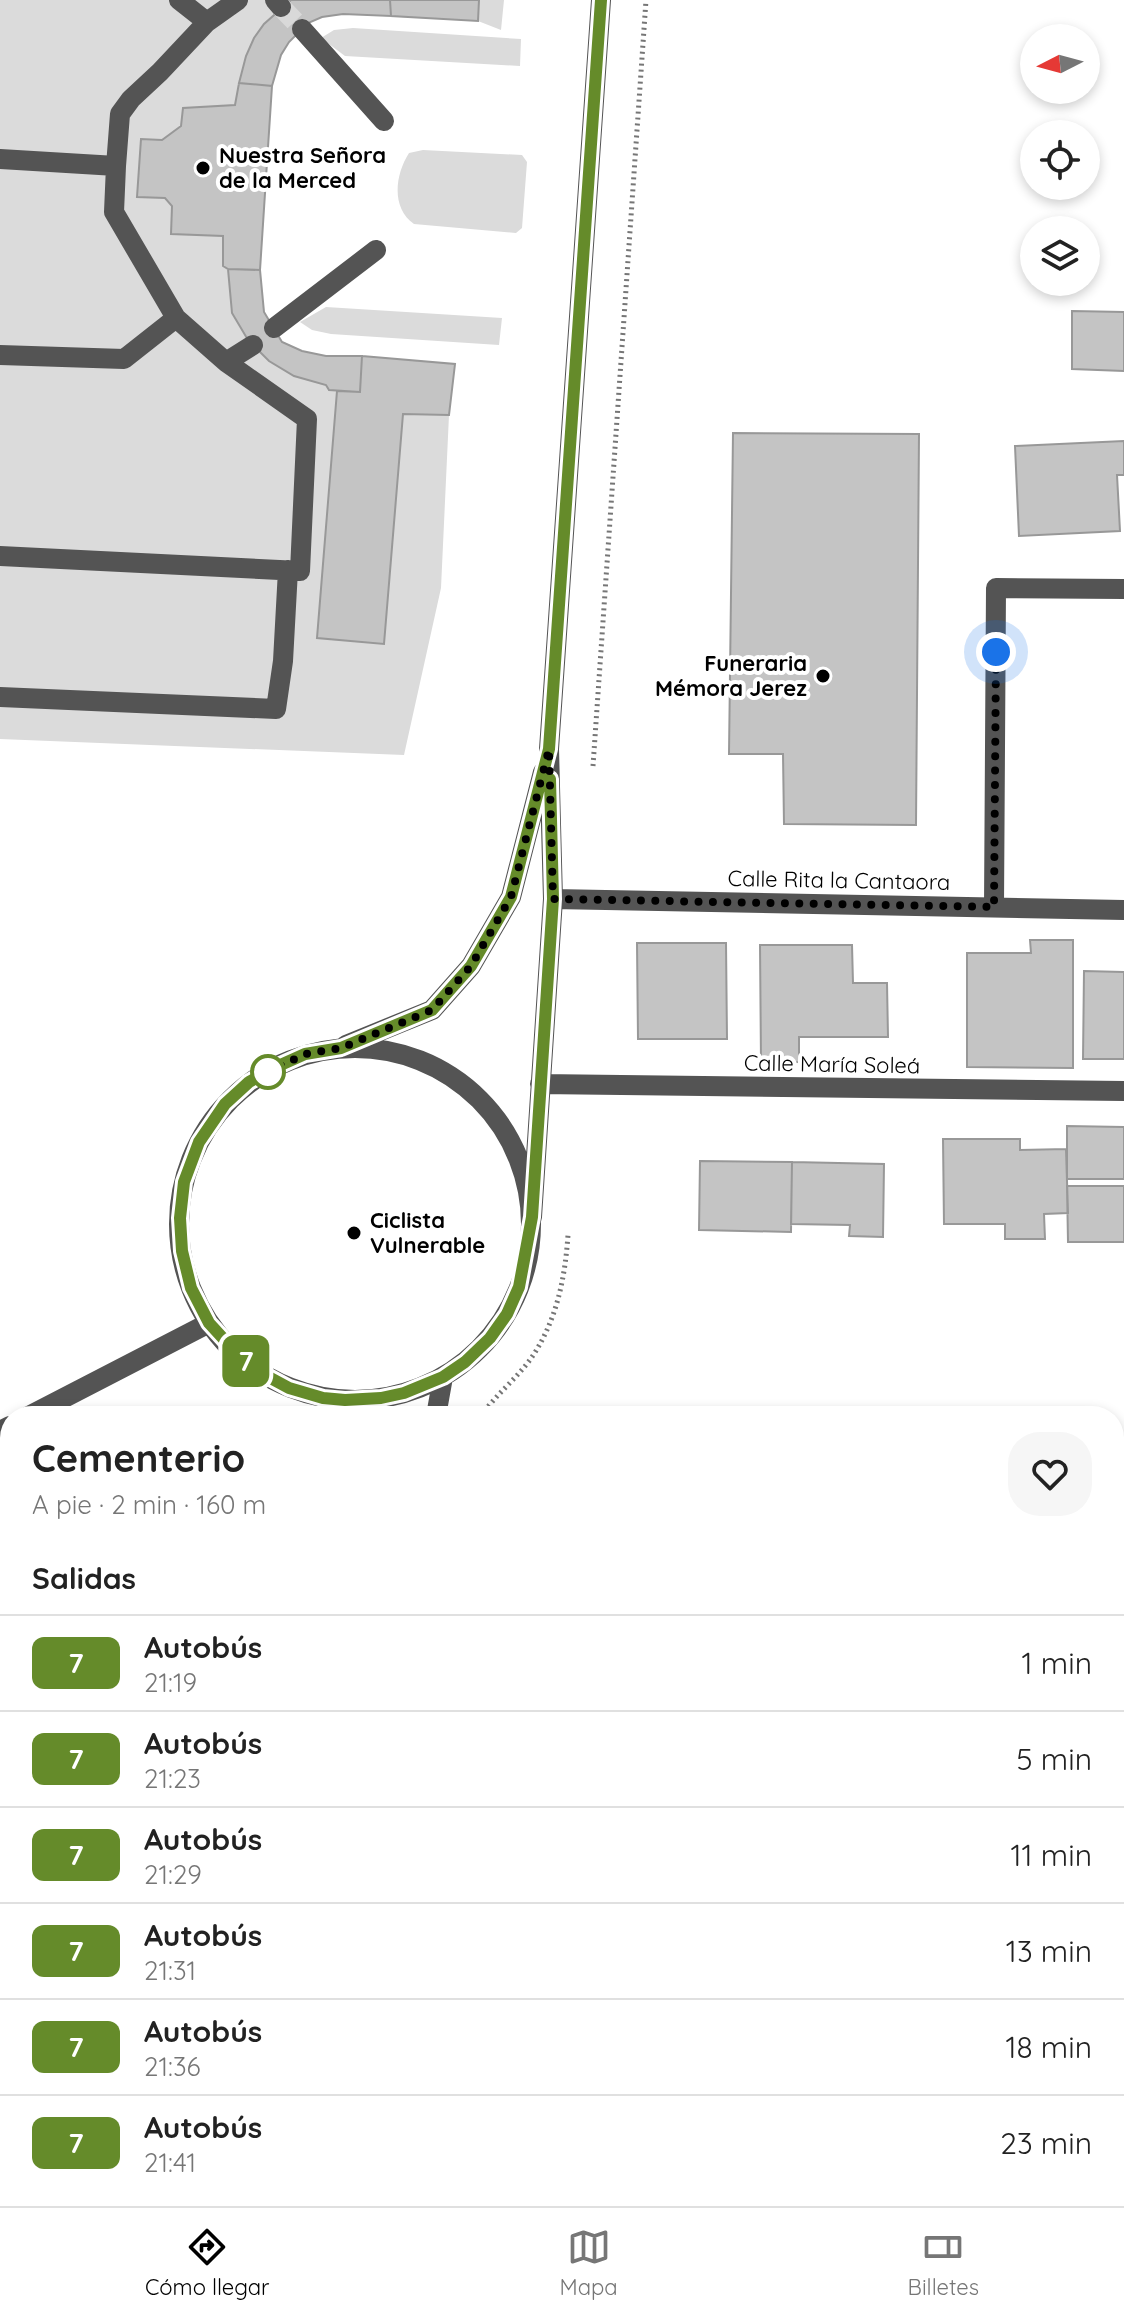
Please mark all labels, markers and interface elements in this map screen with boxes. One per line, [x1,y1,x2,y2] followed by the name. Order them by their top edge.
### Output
[1020,24,1100,104] north arrow
[1020,24,1100,296] map controls
[1020,120,1100,200] button: locate
[219,141,386,194] place label: Nuestra Señora de la Merced
[194,159,212,177] marker: Nuestra Señora de la Merced
[1020,216,1100,296] button: layers
[976,632,1016,672] your location
[655,649,807,702] place label: Funeraria Mémora Jerez
[814,667,832,685] marker: Funeraria Mémora Jerez
[727,864,951,896] street label: Calle Rita la Cantaora
[744,1048,920,1080] street label: Calle María Soleá
[251,1055,285,1089] unlabelled marker
[370,1206,485,1259] place label: Ciclista Vulnerable
[345,1224,363,1242] marker: Ciclista Vulnerable
[220,1335,272,1387] line badge: 7
[238,1343,254,1378] text: 7
[1008,1432,1092,1516] button: heart
[32,1434,245,1482] text: Cementerio
[32,1488,266,1521] text: A pie · 2 min · 160 m
[32,1559,136,1597] text: Salidas
[144,1628,262,1666] text: Autobús
[1022,1644,1092,1682] text: 1 min
[68,1645,84,1680] text: 7
[144,1666,197,1699] text: 21:19
[144,1724,262,1762] text: Autobús
[1016,1740,1092,1778] text: 5 min
[68,1741,84,1776] text: 7
[144,1762,201,1795] text: 21:23
[144,1820,262,1858] text: Autobús
[1010,1836,1092,1874] text: 11 min
[68,1837,84,1872] text: 7
[144,1858,202,1891] text: 21:29
[144,1916,262,1954] text: Autobús
[1006,1932,1092,1970] text: 13 min
[68,1933,84,1968] text: 7
[144,1954,196,1987] text: 21:31
[144,2012,262,2050] text: Autobús
[1005,2028,1092,2066] text: 18 min
[68,2029,84,2064] text: 7
[144,2050,201,2083] text: 21:36
[144,2108,262,2146] text: Autobús
[1000,2124,1092,2162] text: 23 min
[68,2125,84,2160] text: 7
[144,2146,196,2179] text: 21:41
[145,2225,270,2301] tab: Cómo llegar
[559,2225,618,2301] tab: Mapa
[908,2225,979,2301] tab: Billetes

